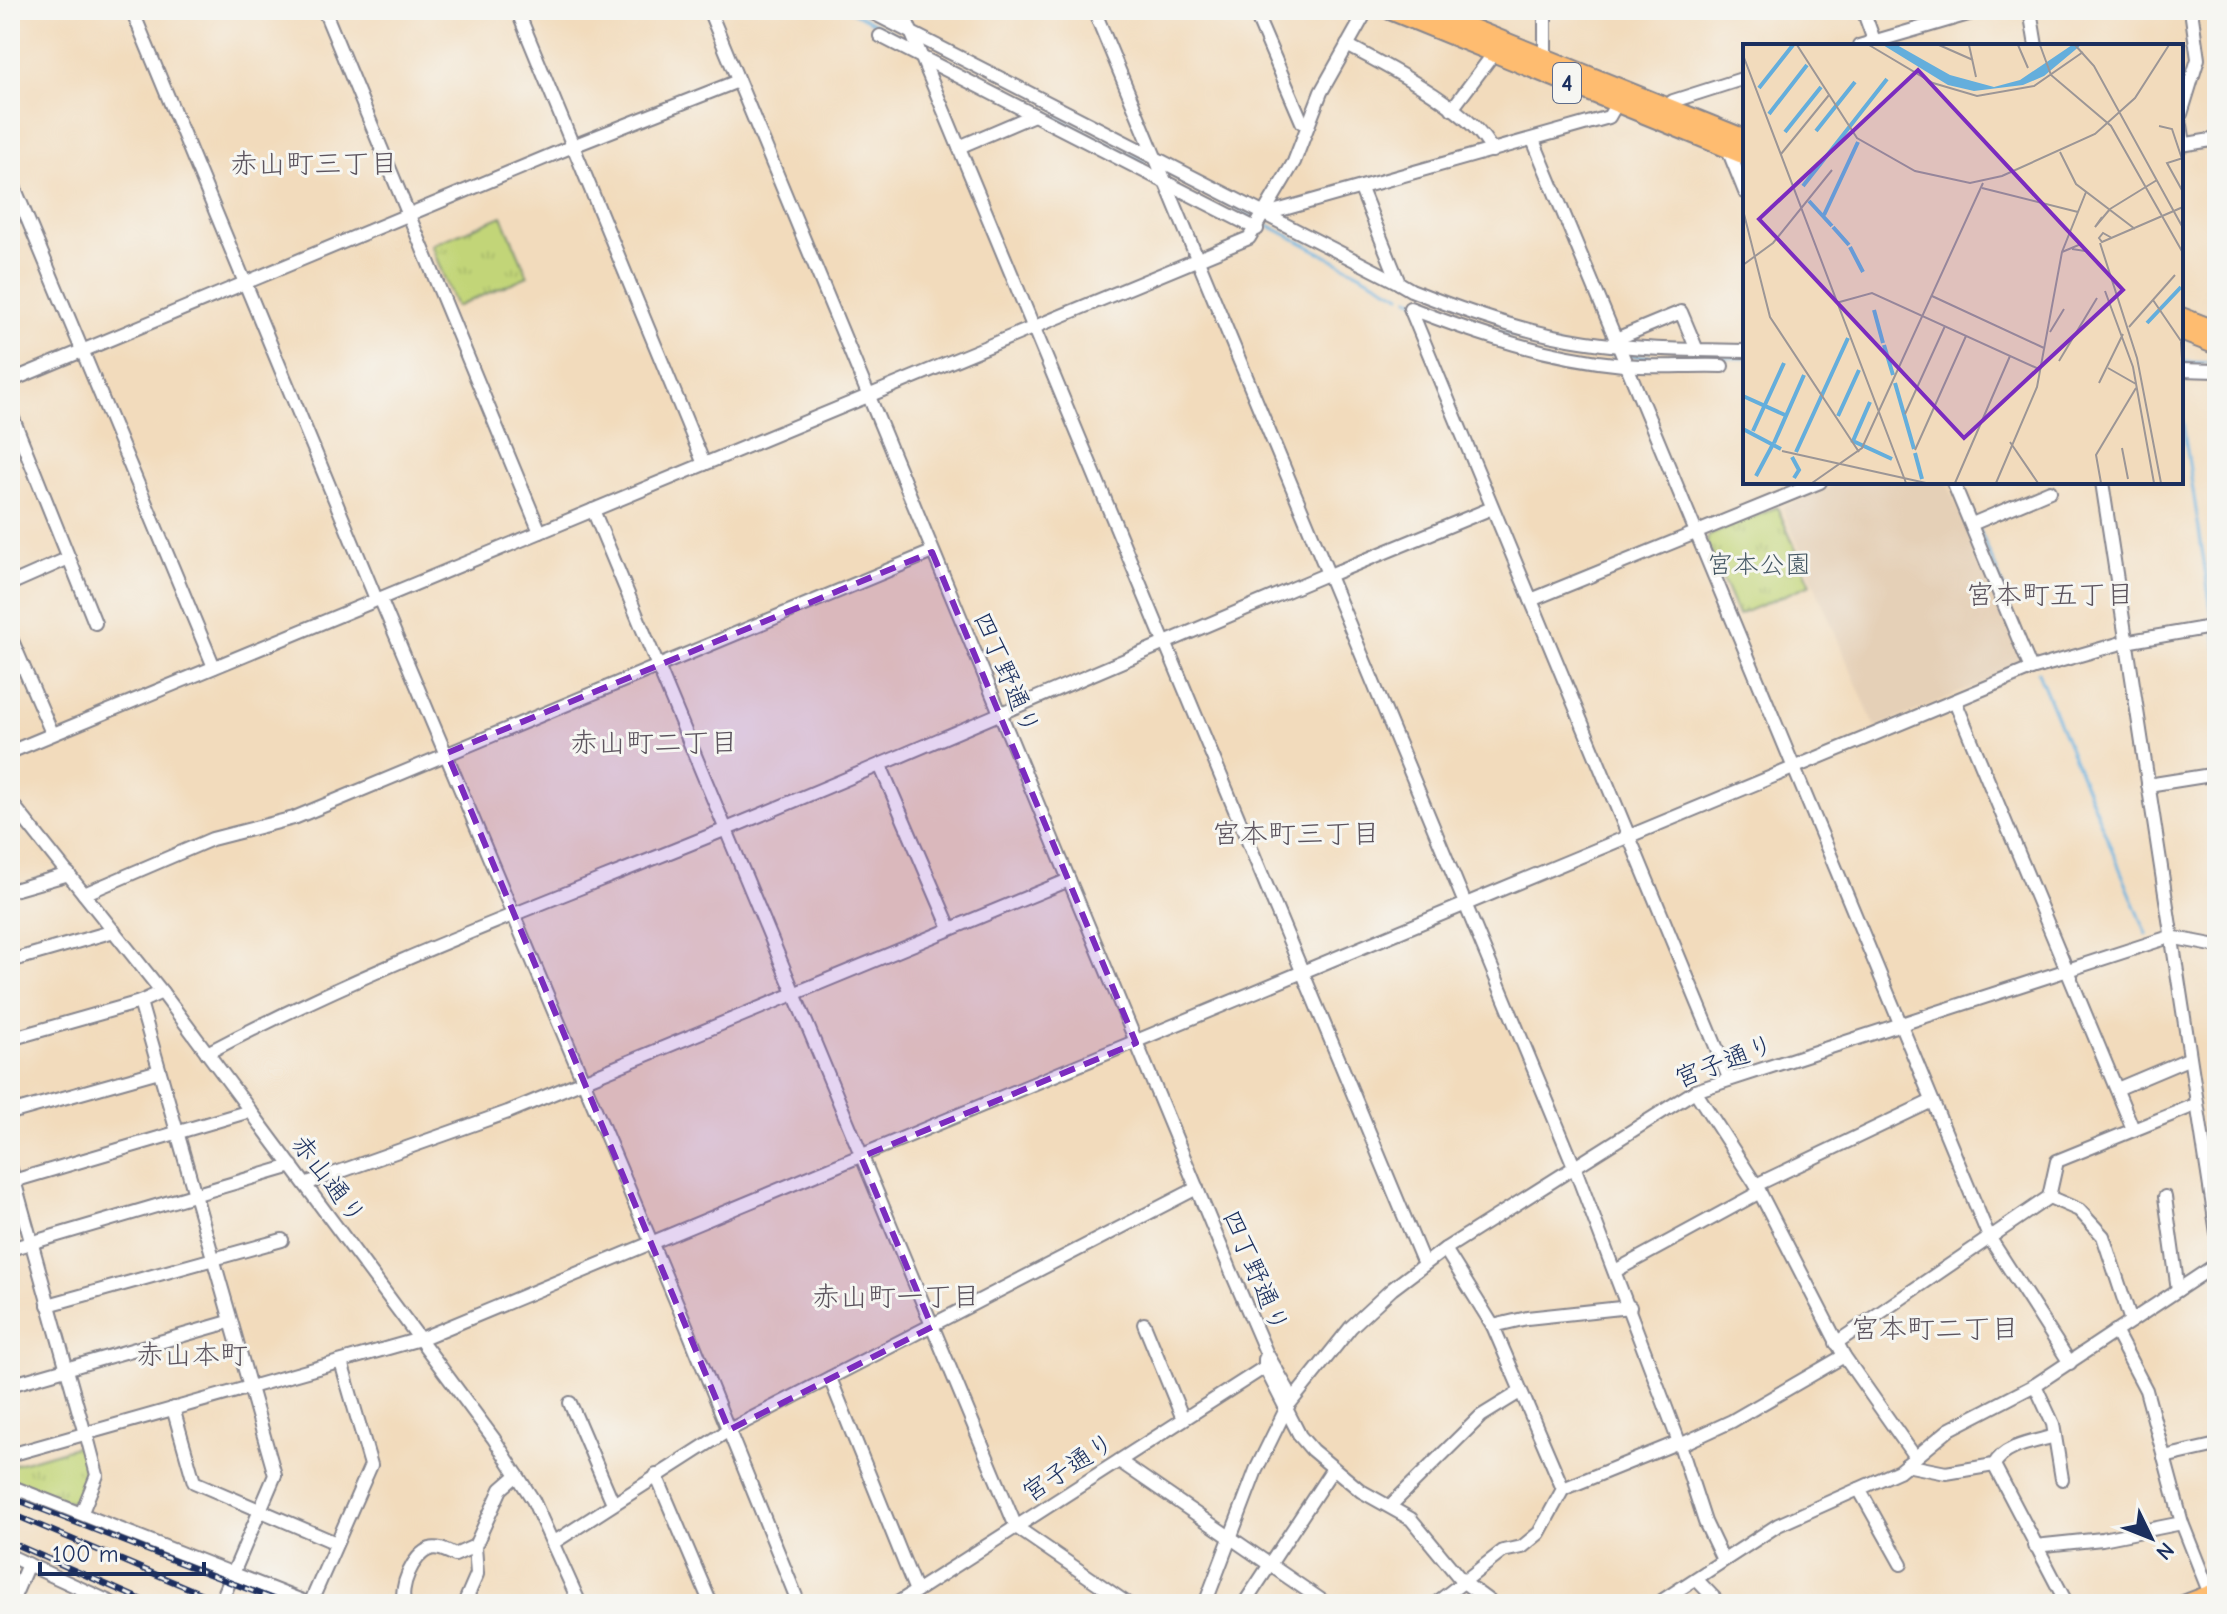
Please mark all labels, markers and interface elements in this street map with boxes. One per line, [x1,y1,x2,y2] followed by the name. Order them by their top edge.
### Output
[1743,44,2183,484] inset map
[1553,63,1581,103] road number: 4
[230,148,398,180] district label: 赤山町三丁目
[1707,550,1811,580] park label: 宮本公園
[1966,579,2134,611] district label: 宮本町五丁目
[967,608,1045,739] street label: 四丁野通り
[570,727,738,759] district label: 赤山町二丁目
[1212,818,1380,850] district label: 宮本町三丁目
[1670,1029,1778,1095] street label: 宮子通り
[285,1129,371,1230] street label: 赤山通り
[1216,1206,1294,1337] street label: 四丁野通り
[812,1281,980,1313] district label: 赤山町一丁目
[1851,1313,2019,1345] district label: 宮本町二丁目
[136,1339,248,1371] district label: 赤山本町
[1017,1427,1120,1509] street label: 宮子通り
[2111,1498,2191,1578] north arrow
[40,1526,204,1576] scale bar
[2150,1537,2179,1565] text: N
[52,1540,119,1568] text: 100 m

